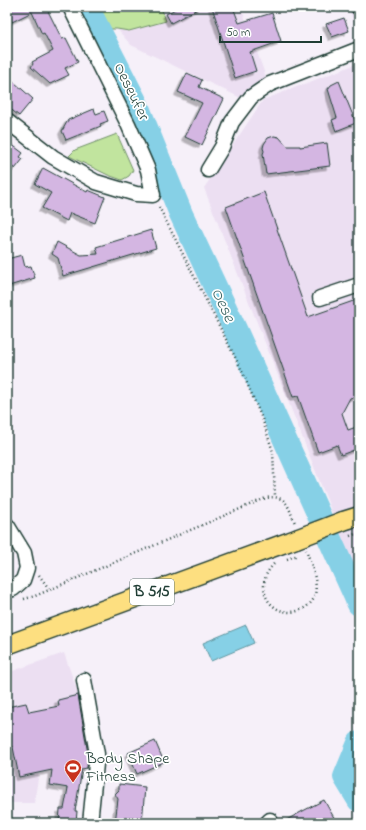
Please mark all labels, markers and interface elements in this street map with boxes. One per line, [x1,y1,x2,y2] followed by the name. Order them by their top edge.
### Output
[220,18,321,44] scale bar
[226,24,250,42] text: 50 m
[107,59,155,125] street label: Oeseufer
[204,284,242,327] water label: Oese
[130,579,174,605] road number: B 515
[85,747,170,789] place label: Body Shape Fitness
[63,758,83,783] sports icon: Body Shape Fitness

